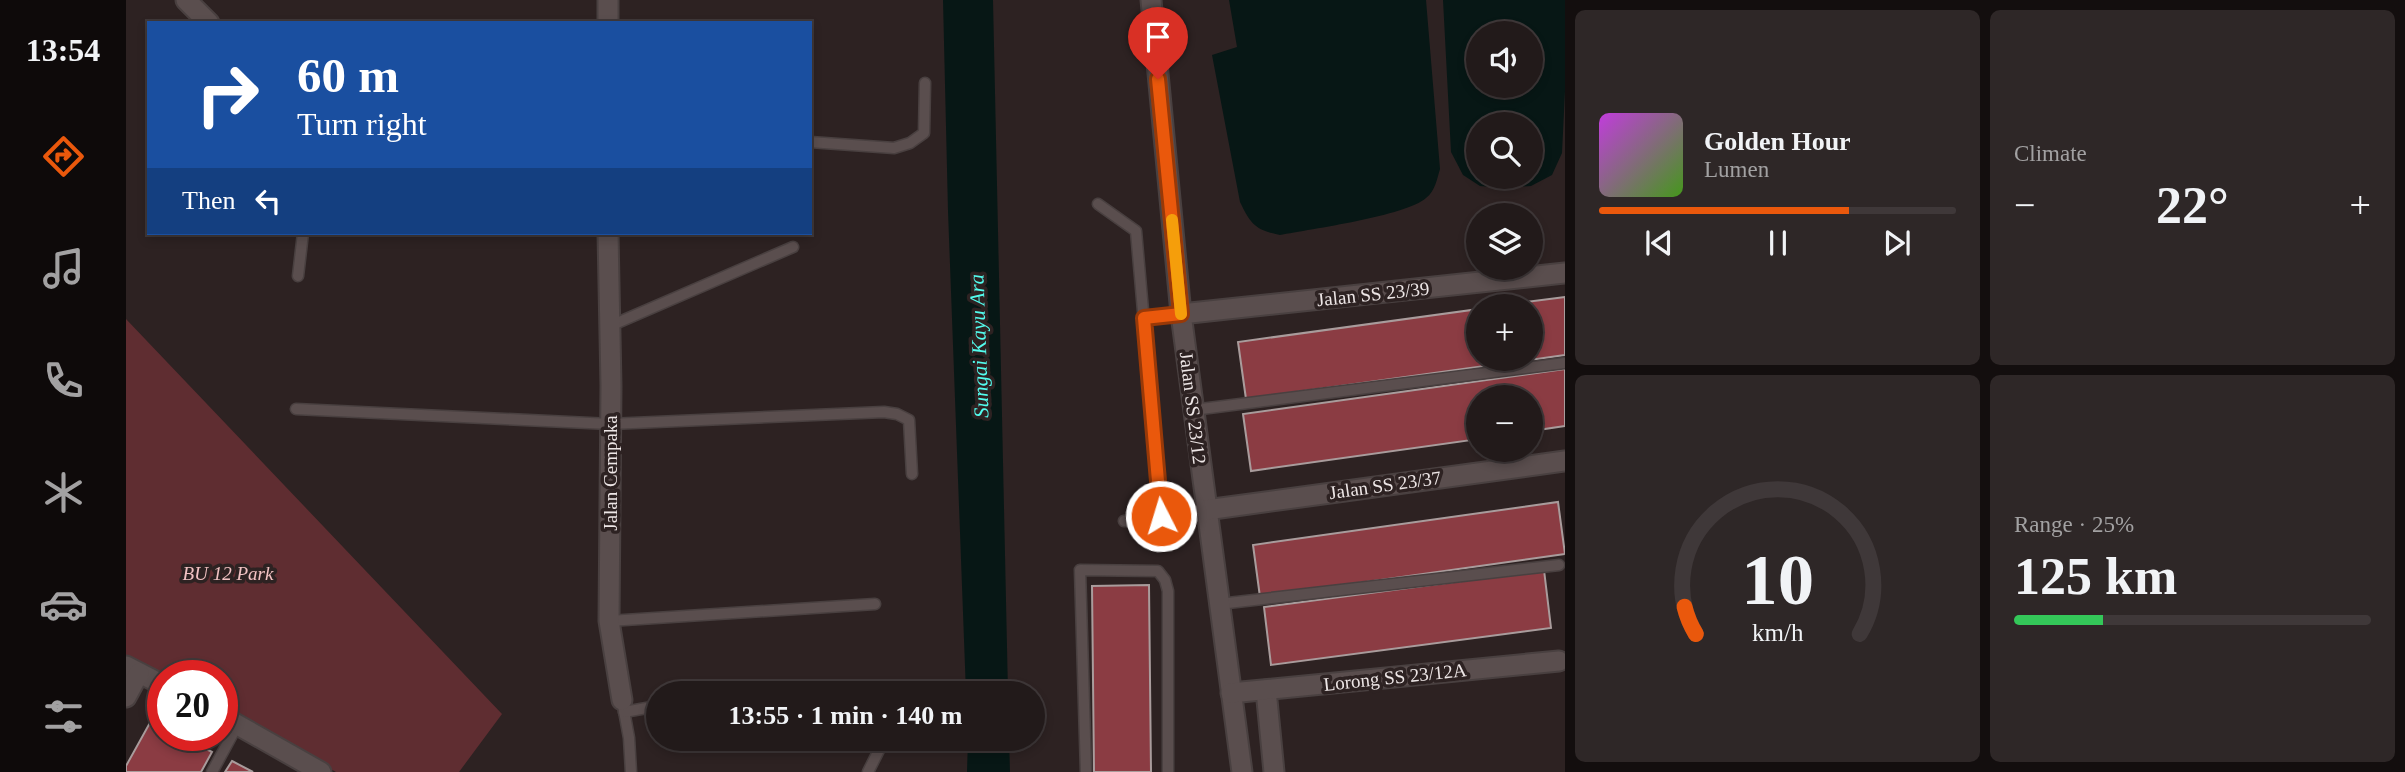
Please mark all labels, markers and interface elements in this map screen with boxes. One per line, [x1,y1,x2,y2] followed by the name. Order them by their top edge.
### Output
[1128,7,1188,79] pin
[1139,18,1177,56] icon: arrive
[1466,21,1543,462] map controls
[1466,21,1543,98] button: sound
[26,32,100,68] text: 13:54
[297,48,399,103] text: 60 m
[182,49,273,140] icon: right
[297,106,427,142] text: Turn right
[1466,112,1543,189] button: search
[1704,127,1851,156] text: Golden Hour
[39,132,88,181] icon: directions
[2014,141,2087,166] text: Climate
[1704,157,1769,182] text: Lumen
[2156,177,2229,234] text: 22°
[249,182,287,220] icon: left
[2014,184,2035,226] text: −
[2350,184,2371,226] text: +
[182,186,235,215] text: Then
[1466,203,1543,280] button: layers
[1640,224,1678,262] icon: previous
[1759,224,1797,262] icon: pause
[1878,224,1916,262] icon: next
[39,244,88,293] icon: music
[964,273,994,419] water label: Sungai Kayu Ara
[1316,278,1430,310] street label: Jalan SS 23/39
[1466,294,1543,371] button: +
[1176,351,1210,465] street label: Jalan SS 23/12
[39,356,88,405] icon: phone
[1466,385,1543,462] button: −
[600,415,621,531] street label: Jalan Cempaka
[1328,467,1442,503] street label: Jalan SS 23/37
[39,468,88,517] icon: climate
[1124,479,1198,553] position arrow
[2014,512,2134,537] text: Range · 25%
[1741,540,1814,621] text: 10
[2014,548,2177,605] text: 125 km
[183,563,274,584] park label: BU 12 Park
[39,580,88,629] icon: car
[1752,619,1804,646] text: km/h
[1323,659,1468,695] street label: Lorong SS 23/12A
[147,660,238,751] speed limit sign: 20
[39,692,88,741] icon: filters
[729,701,963,730] text: 13:55 · 1 min · 140 m

